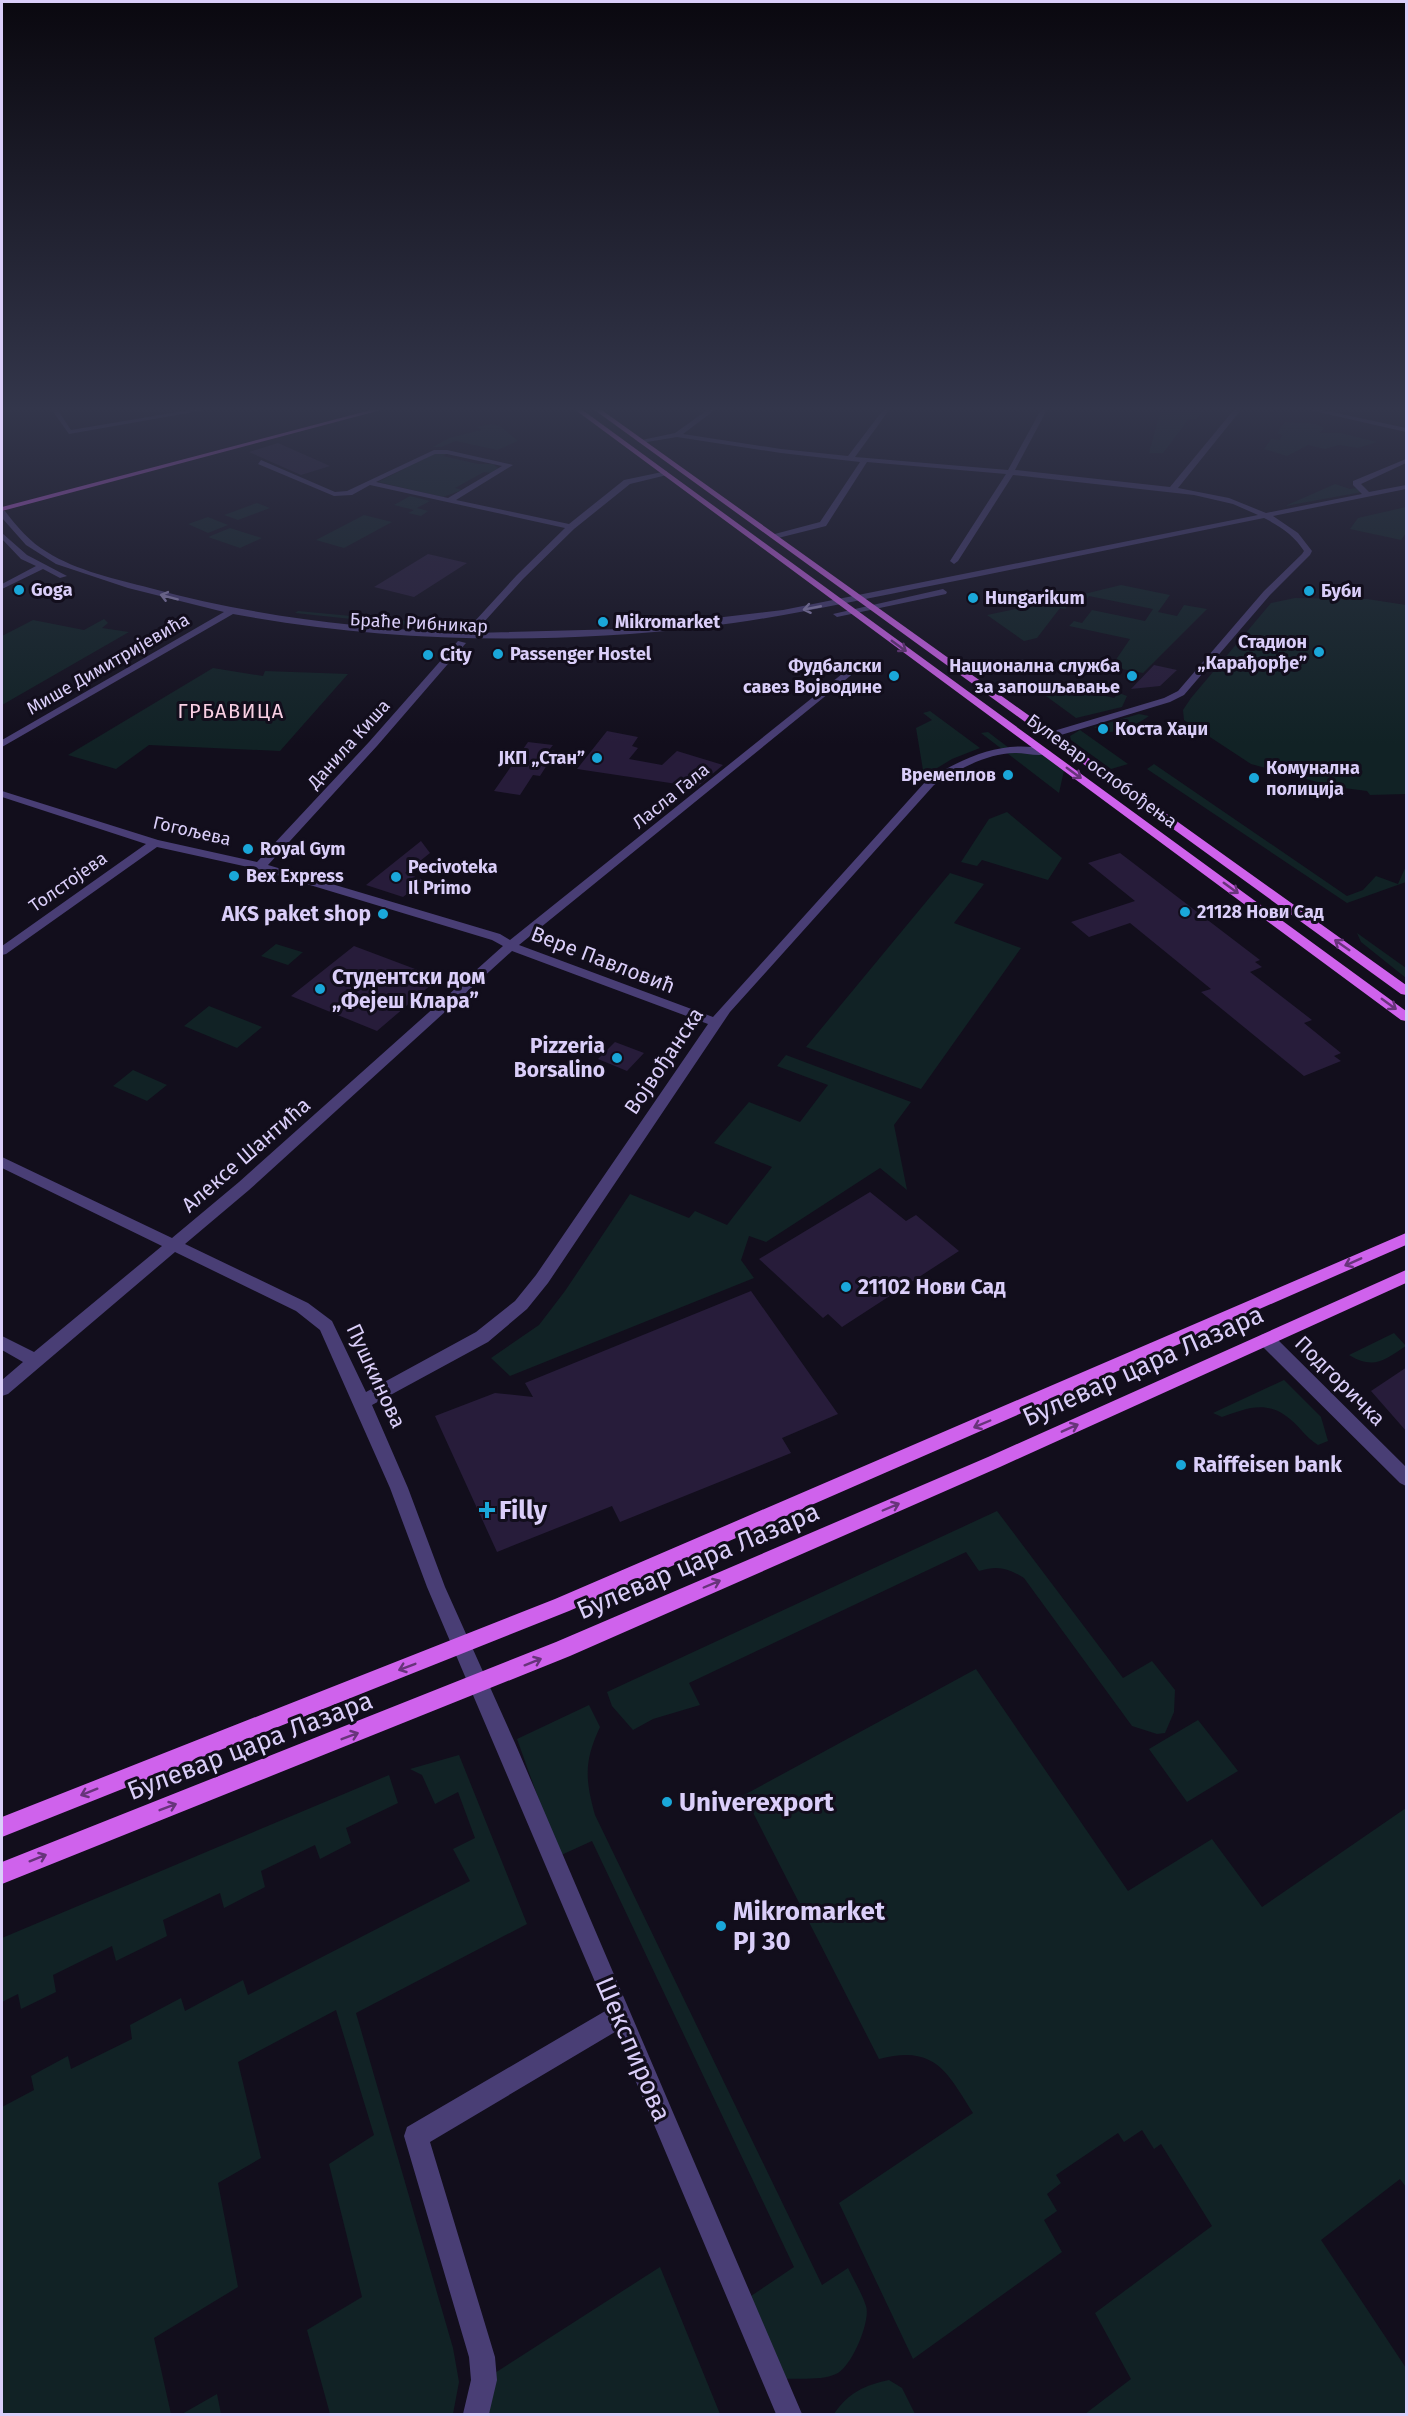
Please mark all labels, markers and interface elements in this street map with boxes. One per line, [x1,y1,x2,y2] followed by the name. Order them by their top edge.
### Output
[31,579,73,601] place label: Goga
[1321,580,1362,602] place label: Буби
[12,583,26,597] marker: Goga
[1302,584,1316,598] marker: Буби
[985,587,1085,609] place label: Hungarikum
[159,591,178,602] one-way arrow
[966,591,980,605] marker: Hungarikum
[803,603,822,614] one-way arrow
[23,608,193,720] street label: Мише Димитријевића
[349,608,489,638] street label: Браће Рибникар
[615,611,721,633] place label: Mikromarket
[596,615,610,629] marker: Mikromarket
[1197,631,1307,674] place label: Стадион „Карађорђе”
[891,640,907,652] one-way arrow
[510,643,652,665] place label: Passenger Hostel
[440,644,472,666] place label: City
[1312,645,1326,659] marker: Стадион „Карађорђе”
[491,647,505,661] marker: Passenger Hostel
[421,648,435,662] marker: City
[743,655,882,698] place label: Фудбалски савез Војводине
[949,655,1120,698] place label: Национална служба за запошљавање
[887,669,901,683] marker: Фудбалски савез Војводине
[1125,669,1139,683] marker: Национална служба за запошљавање
[302,695,395,794] street label: Данила Киша
[177,699,285,723] district label: ГРБАВИЦА
[1023,709,1181,833] street label: Булевар ослобођења
[1115,718,1208,740] place label: Коста Хаџи
[1096,722,1110,736] marker: Коста Хаџи
[497,747,585,769] place label: ЈКП „Стан”
[590,751,604,765] marker: ЈКП „Стан”
[1266,757,1360,800] place label: Комунална полиција
[628,758,714,834] street label: Ласла Гала
[901,764,996,786] place label: Времеплов
[1066,767,1082,779] one-way arrow
[1001,768,1015,782] marker: Времеплов
[1247,771,1261,785] marker: Комунална полиција
[151,811,233,851] street label: Гогољева
[260,838,346,860] place label: Royal Gym
[241,842,255,856] marker: Royal Gym
[25,847,111,917] street label: Толстојева
[408,856,498,899] place label: Pecivoteka Il Primo
[246,865,344,887] place label: Bex Express
[227,869,241,883] marker: Bex Express
[389,870,403,884] marker: Pecivoteka Il Primo
[1223,882,1239,894] one-way arrow
[221,901,371,927] place label: AKS paket shop
[1197,901,1324,923] place label: 21128 Нови Сад
[1178,905,1192,919] marker: 21128 Нови Сад
[376,907,390,921] marker: AKS paket shop
[527,921,679,999] street label: Вере Павловић
[1334,939,1350,951] one-way arrow
[332,964,485,1014] place label: Студентски дом „Фејеш Клара”
[313,982,327,996] marker: Студентски дом „Фејеш Клара”
[1380,997,1396,1010] one-way arrow
[619,1003,709,1119] street label: Војвођанска
[514,1033,605,1083] place label: Pizzeria Borsalino
[610,1051,624,1065] marker: Pizzeria Borsalino
[176,1092,316,1218] street label: Алексе Шантића
[1344,1257,1363,1268] one-way arrow
[858,1274,1006,1300] place label: 21102 Нови Сад
[839,1280,853,1294] marker: 21102 Нови Сад
[1018,1299,1268,1433] street label: Булевар цара Лазара
[340,1320,412,1432] street label: Пушкинова
[1289,1330,1391,1432] street label: Подгоричка
[973,1418,991,1430] one-way arrow
[1060,1422,1078,1434] one-way arrow
[1193,1452,1342,1478] place label: Raiffeisen bank
[1174,1458,1188,1472] marker: Raiffeisen bank
[499,1495,547,1526] place label: Filly
[572,1496,824,1626] street label: Булевар цара Лазара
[881,1501,900,1512] one-way arrow
[480,1503,494,1517] marker: Filly
[703,1578,721,1590] one-way arrow
[523,1656,542,1667] one-way arrow
[399,1662,417,1673] one-way arrow
[123,1685,377,1807] street label: Булевар цара Лазара
[340,1730,359,1741] one-way arrow
[80,1787,99,1798] one-way arrow
[679,1787,835,1818] place label: Univerexport
[660,1795,674,1809] marker: Univerexport
[159,1800,177,1811] one-way arrow
[28,1852,47,1863] one-way arrow
[733,1896,886,1957] place label: Mikromarket PJ 30
[714,1919,728,1933] marker: Mikromarket PJ 30
[589,1972,677,2126] street label: Шекспирова

